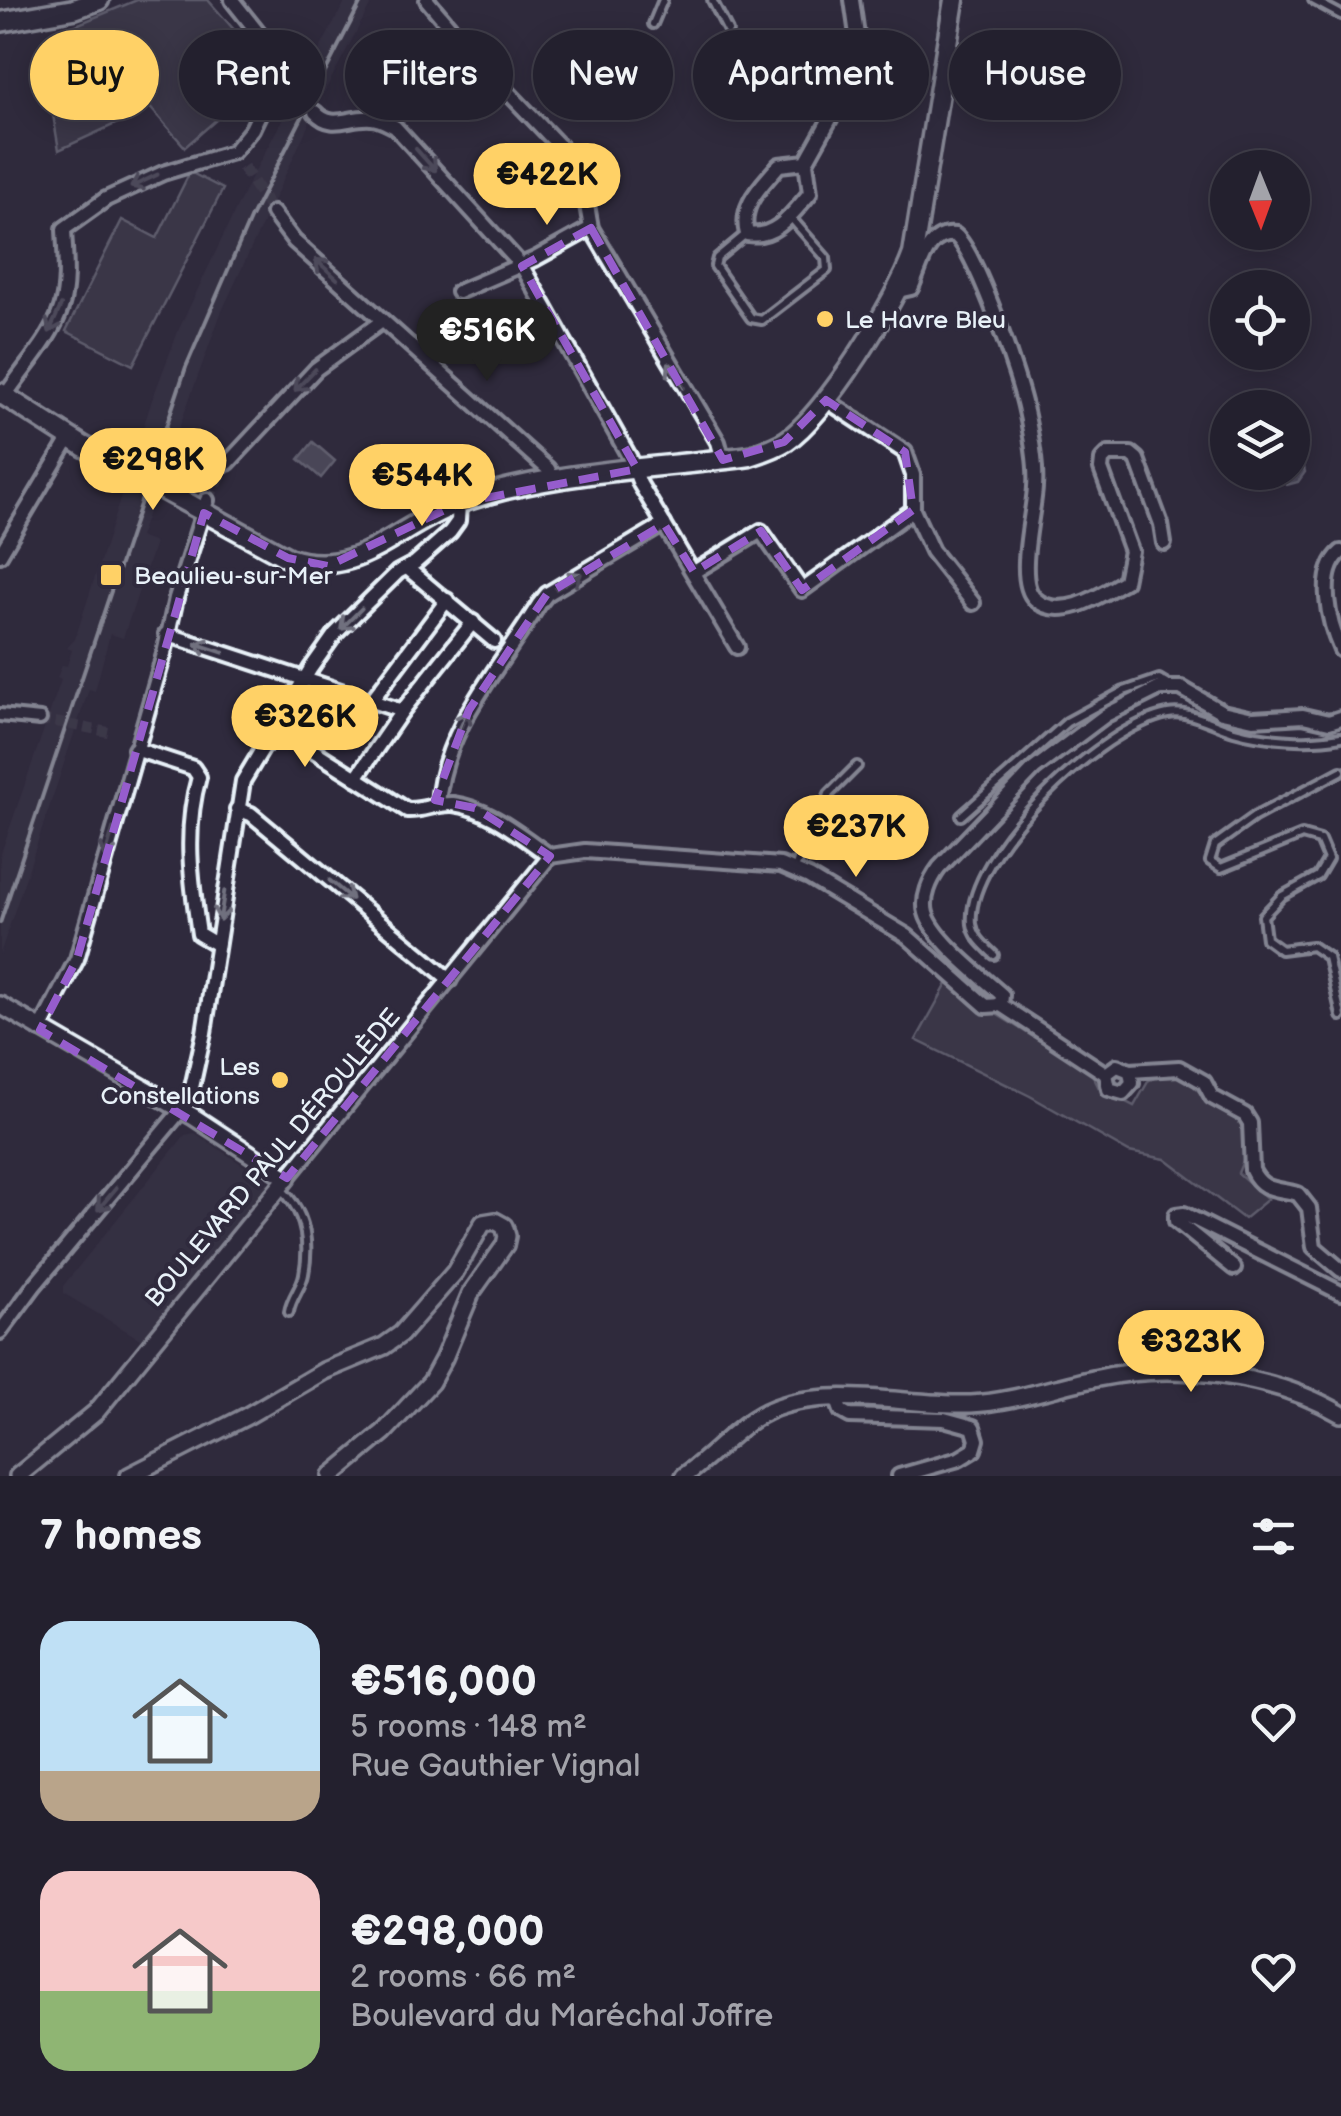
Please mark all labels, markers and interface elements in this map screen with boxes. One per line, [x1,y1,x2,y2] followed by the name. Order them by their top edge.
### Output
[30,30,159,120] chip: Buy
[179,30,325,120] chip: Rent
[345,30,513,120] chip: Filters
[533,30,673,120] chip: New
[693,30,929,120] chip: Apartment
[949,30,1121,120] chip: House
[477,143,617,228] pin: €422K
[413,147,437,173] one-way arrow
[1210,150,1310,250] north arrow
[1210,150,1310,490] map controls
[495,156,599,195] text: €422K
[130,173,160,192] one-way arrow
[314,257,339,280] one-way arrow
[1210,270,1310,370] button: locate
[417,299,557,384] pin: €516K
[45,303,63,334] one-way arrow
[845,305,1006,336] place label: Le Havre Bleu
[814,308,836,330] marker: Le Havre Bleu
[438,312,536,351] text: €516K
[666,361,687,390] one-way arrow
[294,367,317,392] one-way arrow
[1210,390,1310,490] button: layers
[83,428,223,513] pin: €298K
[101,441,205,480] text: €298K
[352,444,492,529] pin: €544K
[371,457,473,496] text: €544K
[134,561,333,592] place label: Beaulieu-sur-Mer
[98,562,124,588] marker: Beaulieu-sur-Mer
[554,571,583,591] one-way arrow
[339,606,363,630] one-way arrow
[194,638,226,656] one-way arrow
[235,685,375,770] pin: €326K
[253,698,357,737] text: €326K
[454,710,473,740] one-way arrow
[786,795,926,880] pin: €237K
[806,808,906,847] text: €237K
[98,827,117,858] one-way arrow
[328,878,354,900] one-way arrow
[212,889,230,921] one-way arrow
[139,1002,407,1314] street label: BOULEVARD PAUL DÉROULÈDE
[100,1052,260,1112] place label: Les Constellations
[269,1069,291,1091] marker: Les Constellations
[96,1185,118,1211] one-way arrow
[1121,1310,1261,1395] pin: €323K
[1140,1323,1242,1362] text: €323K
[1246,1509,1301,1564] icon: filters
[40,1511,202,1562] text: 7 homes
[350,1657,537,1708] text: €516,000
[120,1661,240,1781] icon: home
[1246,1694,1301,1749] icon: heart
[350,1708,587,1747] text: 5 rooms · 148 m²
[350,1747,640,1786] text: Rue Gauthier Vignal
[350,1907,545,1958] text: €298,000
[120,1911,240,2031] icon: home
[1246,1944,1301,1999] icon: heart
[350,1958,576,1997] text: 2 rooms · 66 m²
[350,1997,773,2036] text: Boulevard du Maréchal Joffre

